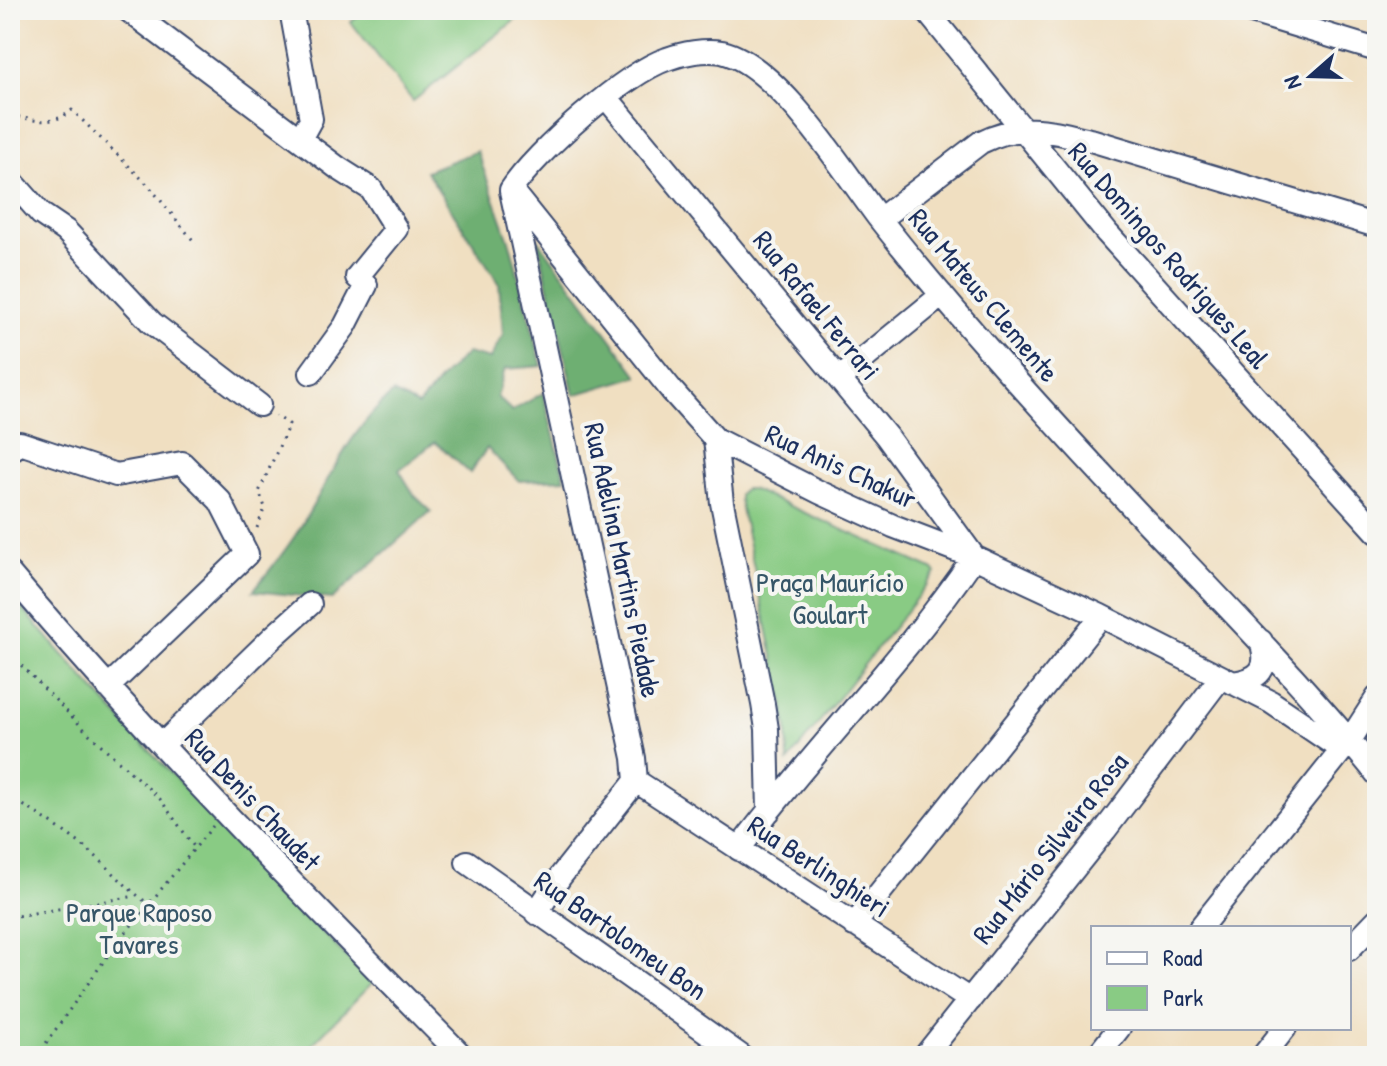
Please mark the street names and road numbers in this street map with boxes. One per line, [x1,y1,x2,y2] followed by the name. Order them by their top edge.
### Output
[1060,134,1278,377] street label: Rua Domingos Rodrigues Leal
[900,200,1068,390] street label: Rua Mateus Clemente
[745,222,889,388] street label: Rua Rafael Ferrari
[759,414,923,518] street label: Rua Anis Chakur
[575,419,671,701] street label: Rua Adelina Martins Piedade
[177,719,330,879] street label: Rua Denis Chaudet
[963,745,1137,951] street label: Rua Mário Silveira Rosa
[741,806,897,926] street label: Rua Berlinghieri
[527,861,715,1009] street label: Rua Bartolomeu Bon

